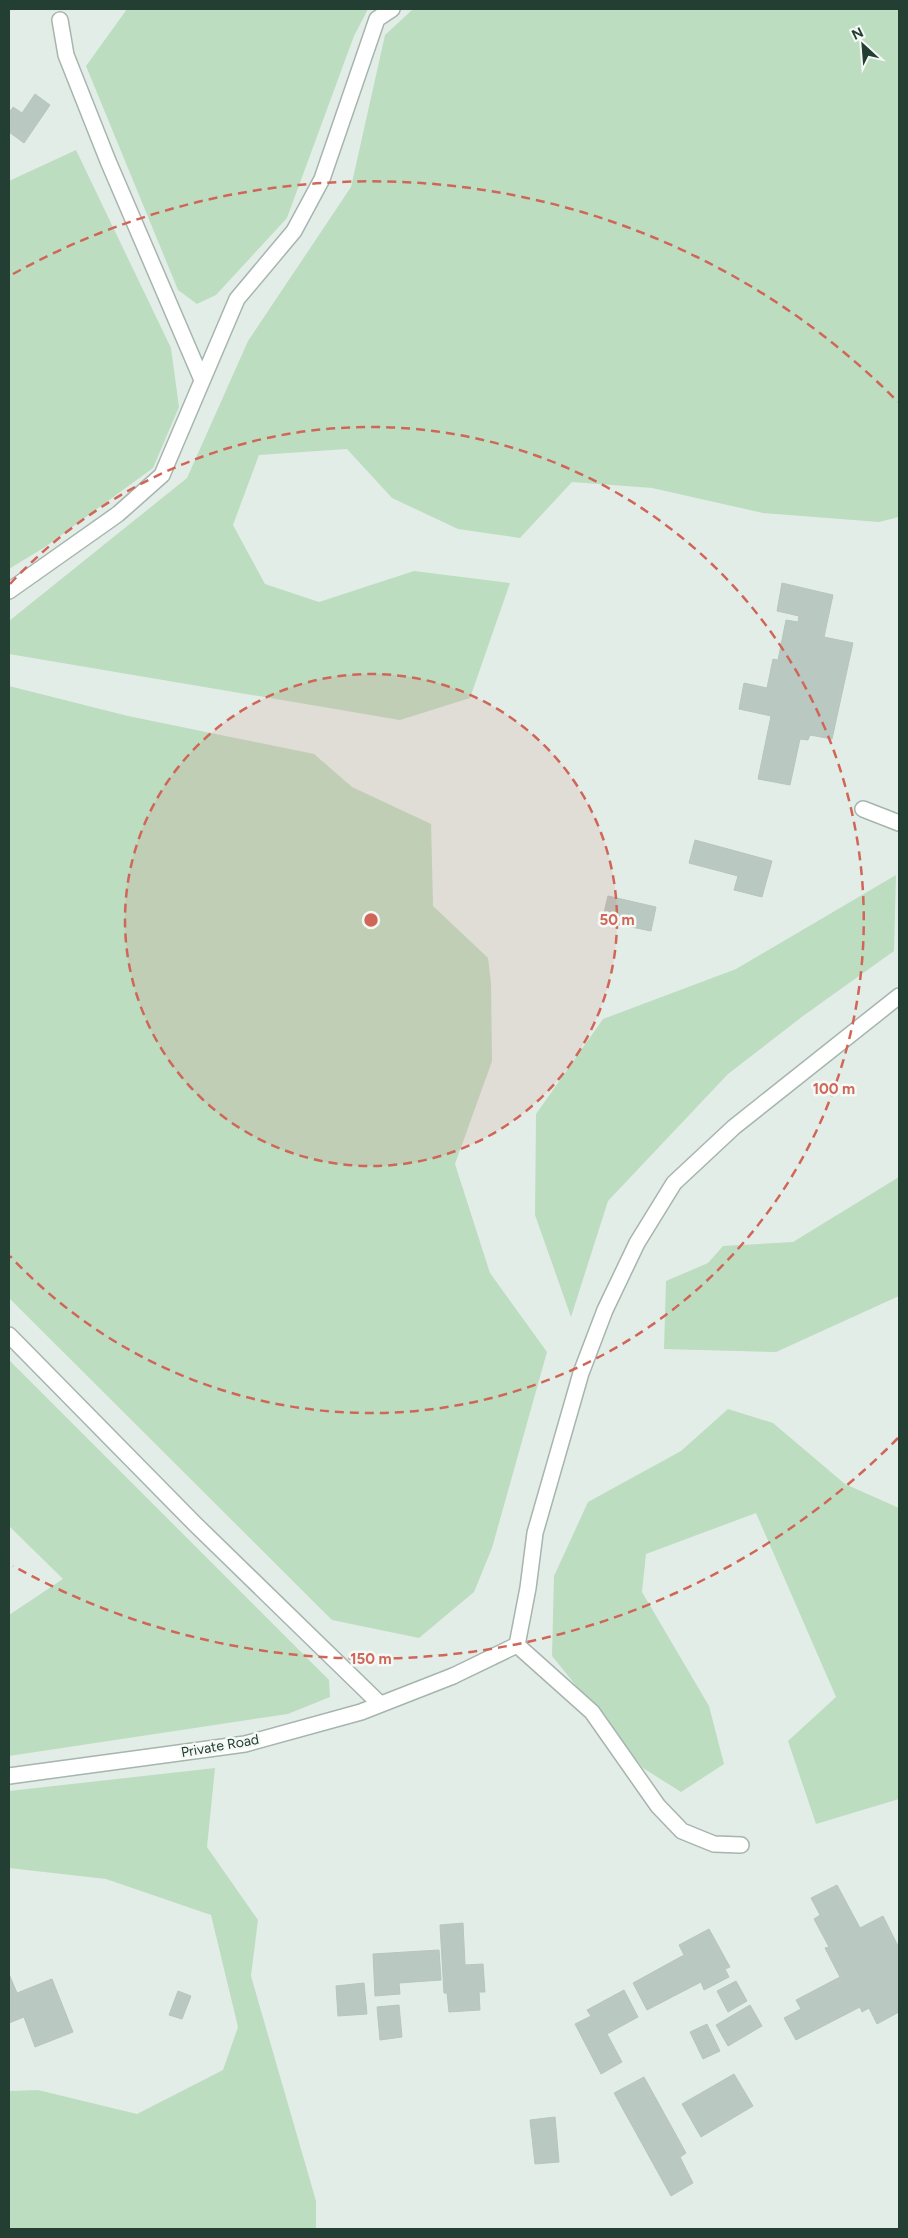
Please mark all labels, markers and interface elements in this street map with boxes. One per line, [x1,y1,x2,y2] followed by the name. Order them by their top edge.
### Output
[838,20,888,70] north arrow
[849,24,866,44] text: N
[362,911,380,929] centre of rings
[599,911,635,929] text: 50 m
[813,1080,855,1098] text: 100 m
[350,1650,392,1668] text: 150 m
[180,1731,260,1761] street label: Private Road

